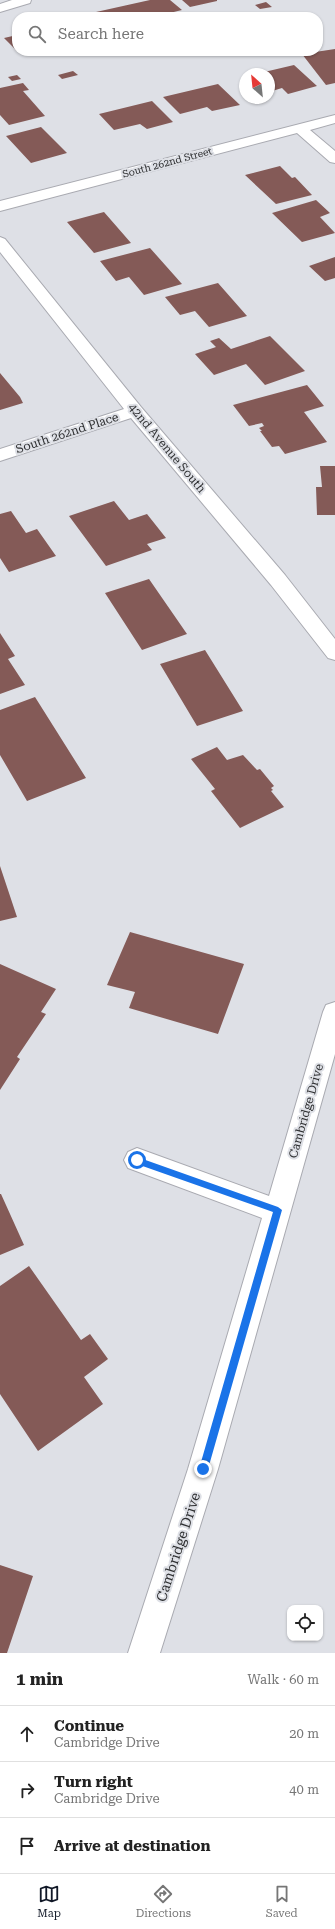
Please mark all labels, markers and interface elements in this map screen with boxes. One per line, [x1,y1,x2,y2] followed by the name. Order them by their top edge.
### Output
[12,12,323,56] search box
[26,23,48,45] icon: search
[58,25,144,43] text: Search here
[239,68,275,104] north arrow
[121,145,213,180] street label: South 262nd Street
[125,400,209,496] street label: 42nd Avenue South
[14,410,121,456] street label: South 262nd Place
[286,1062,326,1160] street label: Cambridge Drive
[128,1151,146,1169] route start
[194,1460,212,1478] route end
[153,1490,203,1604] street label: Cambridge Drive
[287,1605,323,1641] map controls
[287,1605,323,1641] button: locate
[16,1669,63,1689] text: 1 min
[247,1672,319,1687] text: Walk · 60 m
[54,1717,124,1735] text: Continue
[16,1723,38,1745] icon: ahead
[289,1726,319,1741] text: 20 m
[54,1735,160,1750] text: Cambridge Drive
[54,1773,133,1791] text: Turn right
[16,1779,38,1801] icon: right
[289,1782,319,1797] text: 40 m
[54,1791,160,1806] text: Cambridge Drive
[16,1835,38,1857] icon: arrive
[54,1837,210,1855] text: Arrive at destination
[37,1883,61,1920] tab: Map
[136,1883,191,1920] tab: Directions
[266,1883,298,1920] tab: Saved

